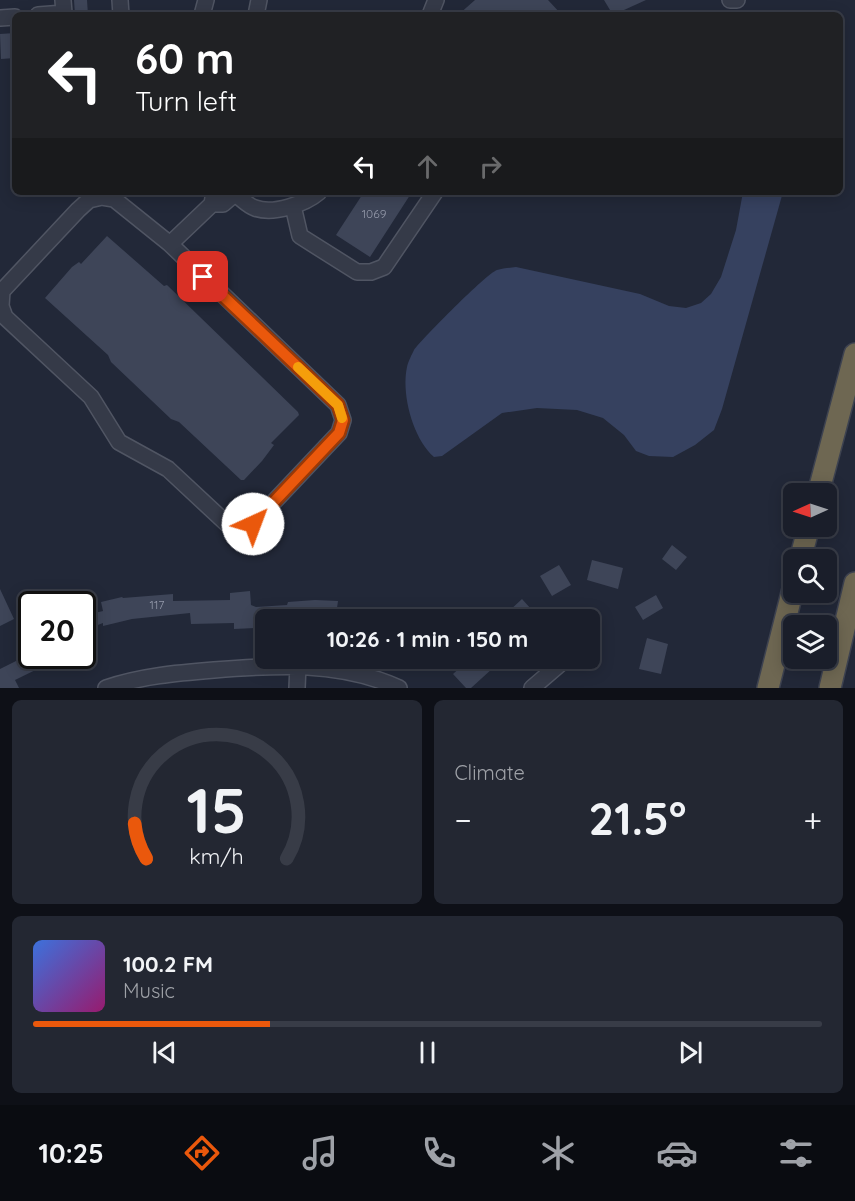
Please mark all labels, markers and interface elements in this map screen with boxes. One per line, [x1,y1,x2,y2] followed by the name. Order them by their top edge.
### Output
[135,32,235,85] text: 60 m
[36,36,114,114] icon: left
[135,84,237,118] text: Turn left
[348,150,381,183] icon: left
[411,150,444,183] icon: ahead
[474,150,507,183] icon: right
[362,206,387,221] house number: 1069
[177,251,228,302] pin
[186,260,219,293] icon: arrive
[783,483,837,537] north arrow
[783,483,837,669] map controls
[221,492,285,556] position arrow
[783,549,837,603] button: search
[18,591,96,669] speed limit sign: 20
[149,597,165,612] house number: 117
[783,615,837,669] button: layers
[327,625,528,653] text: 10:26 · 1 min · 150 m
[455,760,525,785] text: Climate
[187,771,247,849] text: 15
[589,790,686,846] text: 21.5°
[455,799,472,840] text: −
[803,799,822,840] text: +
[190,843,244,869] text: km/h
[123,950,213,978] text: 100.2 FM
[123,978,175,1003] text: Music
[148,1036,181,1069] icon: previous
[411,1036,444,1069] icon: pause
[674,1036,707,1069] icon: next
[181,1132,223,1174] icon: directions
[299,1132,341,1174] icon: music
[418,1132,460,1174] icon: phone
[537,1132,579,1174] icon: climate
[656,1132,698,1174] icon: car
[775,1132,817,1174] icon: filters
[38,1136,104,1170] text: 10:25

